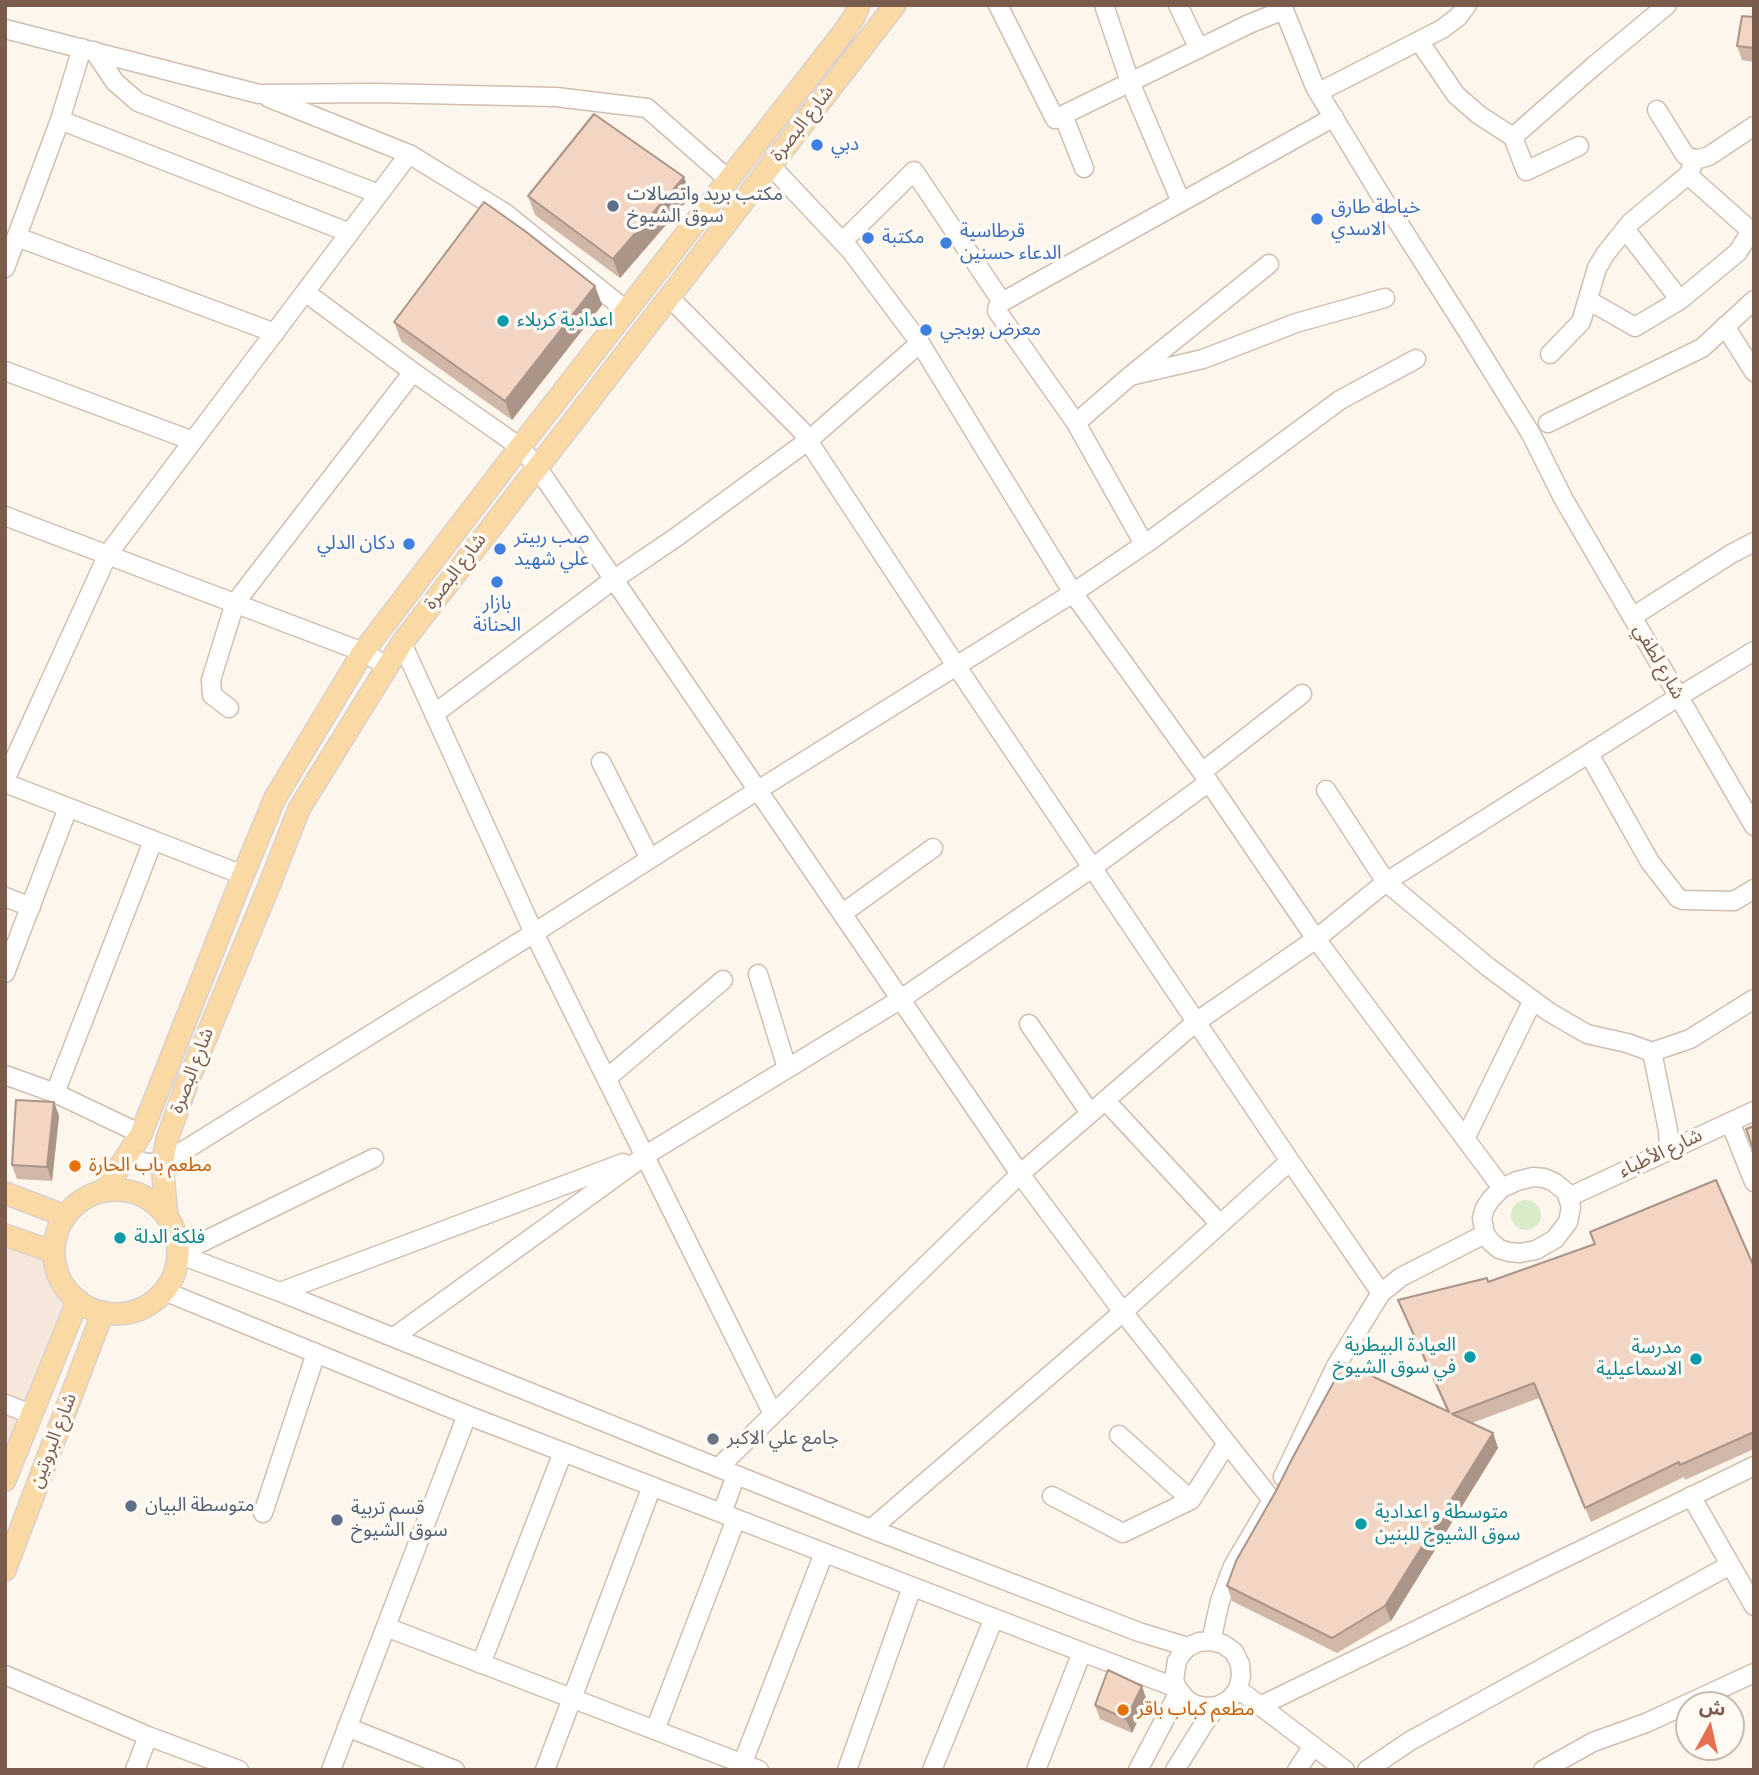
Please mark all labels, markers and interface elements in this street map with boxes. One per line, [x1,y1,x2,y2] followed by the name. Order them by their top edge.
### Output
[766,82,840,166] street label: شارع البصرة
[831,134,859,156] place label: دبي
[809,137,825,153] marker: دبي
[627,184,783,228] place label: مكتب بريد واتصالات سوق الشيوخ
[1331,197,1421,241] place label: خياطة طارق الاسدي
[605,198,621,214] marker: مكتب بريد واتصالات سوق الشيوخ
[1309,211,1325,227] marker: خياطة طارق الاسدي
[960,221,1061,265] place label: قرطاسية الدعاء حسنين
[882,227,924,249] place label: مكتبة
[860,230,876,246] marker: مكتبة
[938,235,954,251] marker: قرطاسية الدعاء حسنين
[517,310,613,332] place label: اعدادية كربلاء
[495,313,511,329] marker: اعدادية كربلاء
[940,319,1041,341] place label: معرض بوبجي
[918,322,934,338] marker: معرض بوبجي
[514,527,589,571] place label: صب ربيتر علي شهيد
[420,529,492,615] street label: شارع البصرة
[317,533,395,555] place label: دكان الدلي
[401,536,417,552] marker: دكان الدلي
[492,541,508,557] marker: صب ربيتر علي شهيد
[489,574,505,590] marker: بازار الحنانة
[473,593,521,637] place label: بازار الحنانة
[1627,620,1689,704] street label: شارع لطفي
[166,1025,220,1117] street label: شارع البصرة
[1616,1125,1706,1183] street label: شارع الأطباء
[89,1155,212,1177] place label: مطعم باب الحارة
[67,1158,83,1174] marker: مطعم باب الحارة
[134,1227,205,1249] place label: فلكة الدلة
[112,1230,128,1246] marker: فلكة الدلة
[1333,1335,1456,1379] place label: العيادة البيطرية في سوق الشيوخ
[1596,1337,1682,1381] place label: مدرسة الاسماعيلية
[1462,1349,1478,1365] marker: العيادة البيطرية في سوق الشيوخ
[1688,1351,1704,1367] marker: مدرسة الاسماعيلية
[25,1390,83,1492] street label: شارع البروتين
[727,1428,839,1450] place label: جامع علي الاكبر
[705,1431,721,1447] marker: جامع علي الاكبر
[145,1495,254,1517] place label: متوسطة البيان
[123,1498,139,1514] marker: متوسطة البيان
[351,1498,448,1542] place label: قسم تربية سوق الشيوخ
[1375,1502,1520,1546] place label: متوسطة و اعدادية سوق الشيوخ للبنين
[329,1512,345,1528] marker: قسم تربية سوق الشيوخ
[1353,1516,1369,1532] marker: متوسطة و اعدادية سوق الشيوخ للبنين
[1675,1691,1745,1761] north arrow
[1698,1691,1728,1723] text: ش
[1137,1699,1255,1721] place label: مطعم كباب باقر
[1115,1702,1131,1718] marker: مطعم كباب باقر

